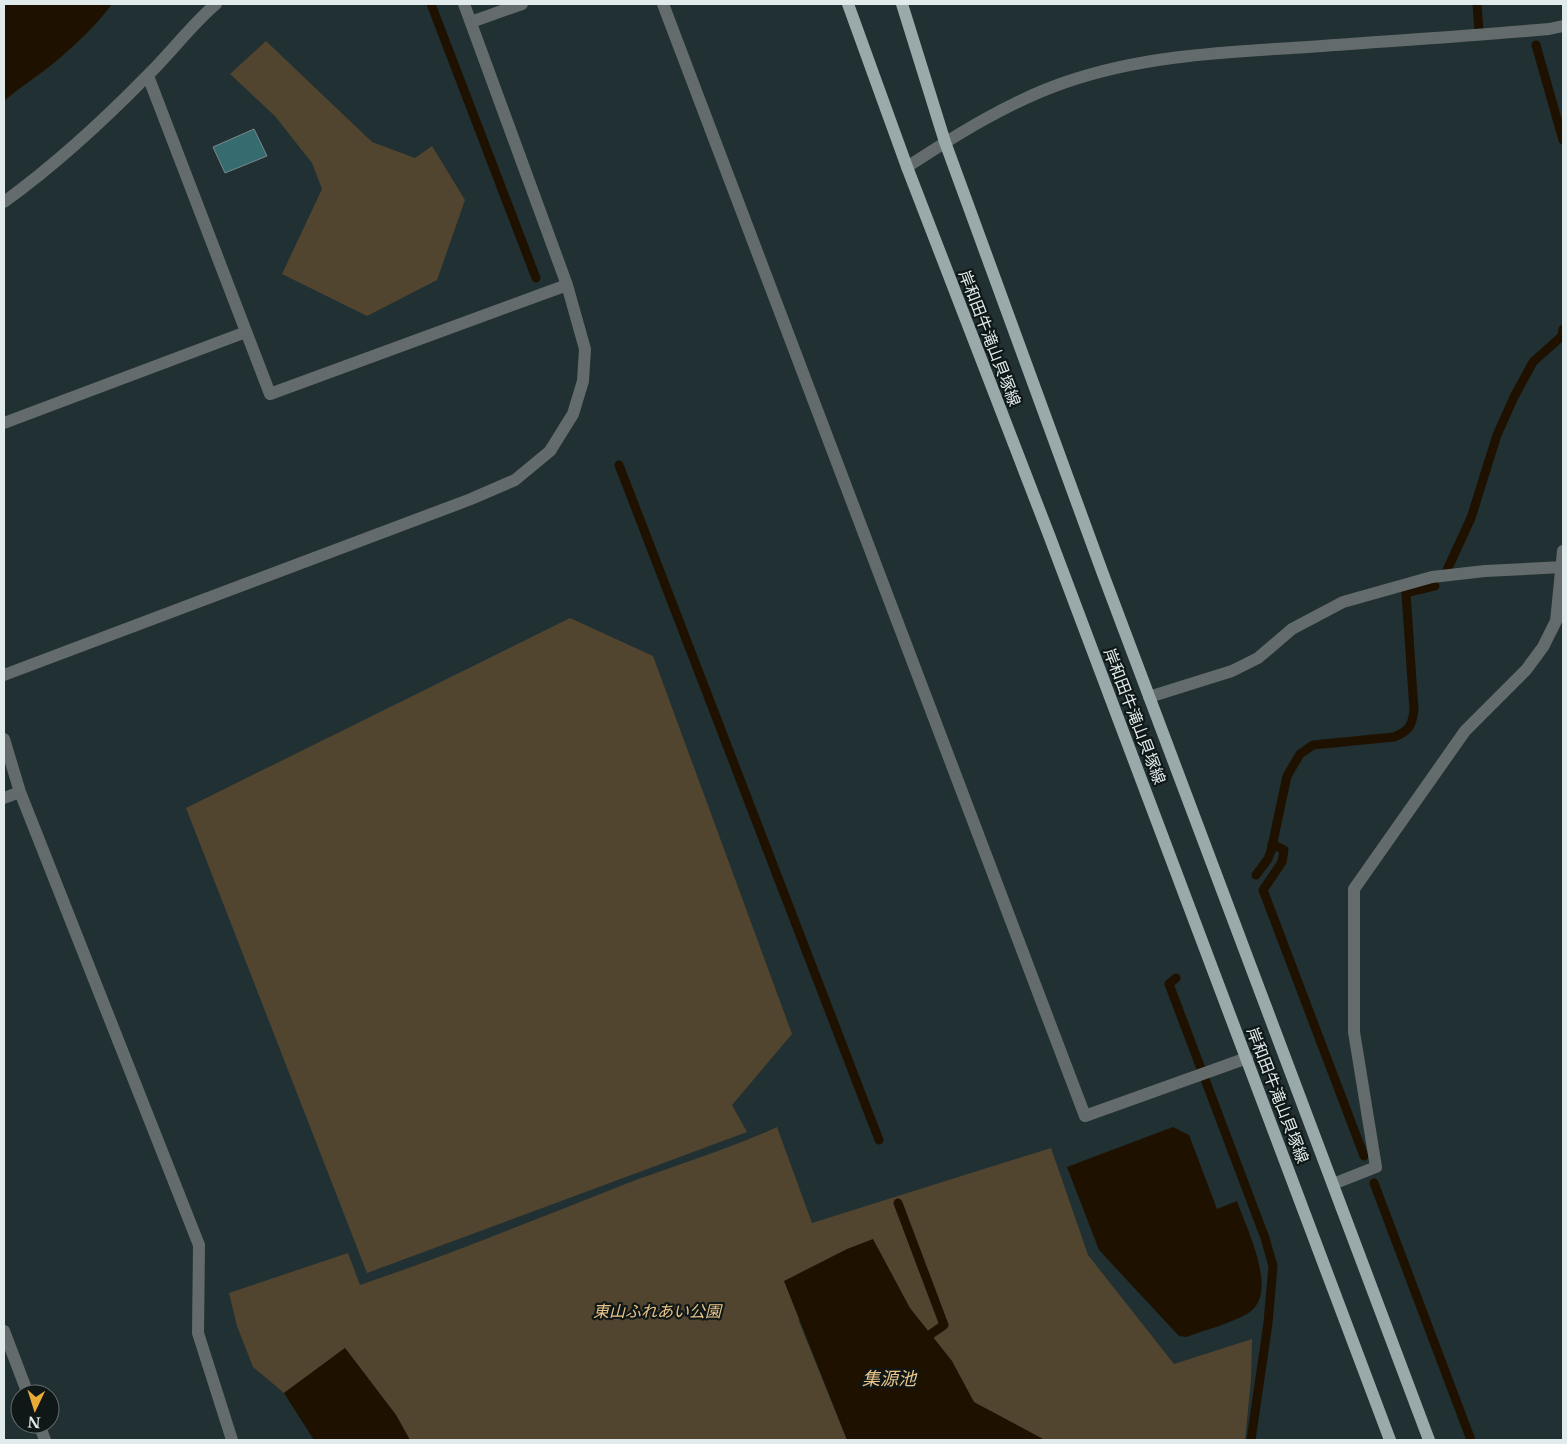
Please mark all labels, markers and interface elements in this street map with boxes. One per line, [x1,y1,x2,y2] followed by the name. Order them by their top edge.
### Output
[955,267,1025,409] street label: 岸和田牛滝山貝塚線
[1100,645,1170,787] street label: 岸和田牛滝山貝塚線
[1243,1024,1313,1166] street label: 岸和田牛滝山貝塚線
[593,1301,723,1321] park label: 東山ふれあい公園
[862,1368,918,1390] water label: 集源池
[10,1384,60,1434] north arrow
[27,1413,41,1431] text: N

